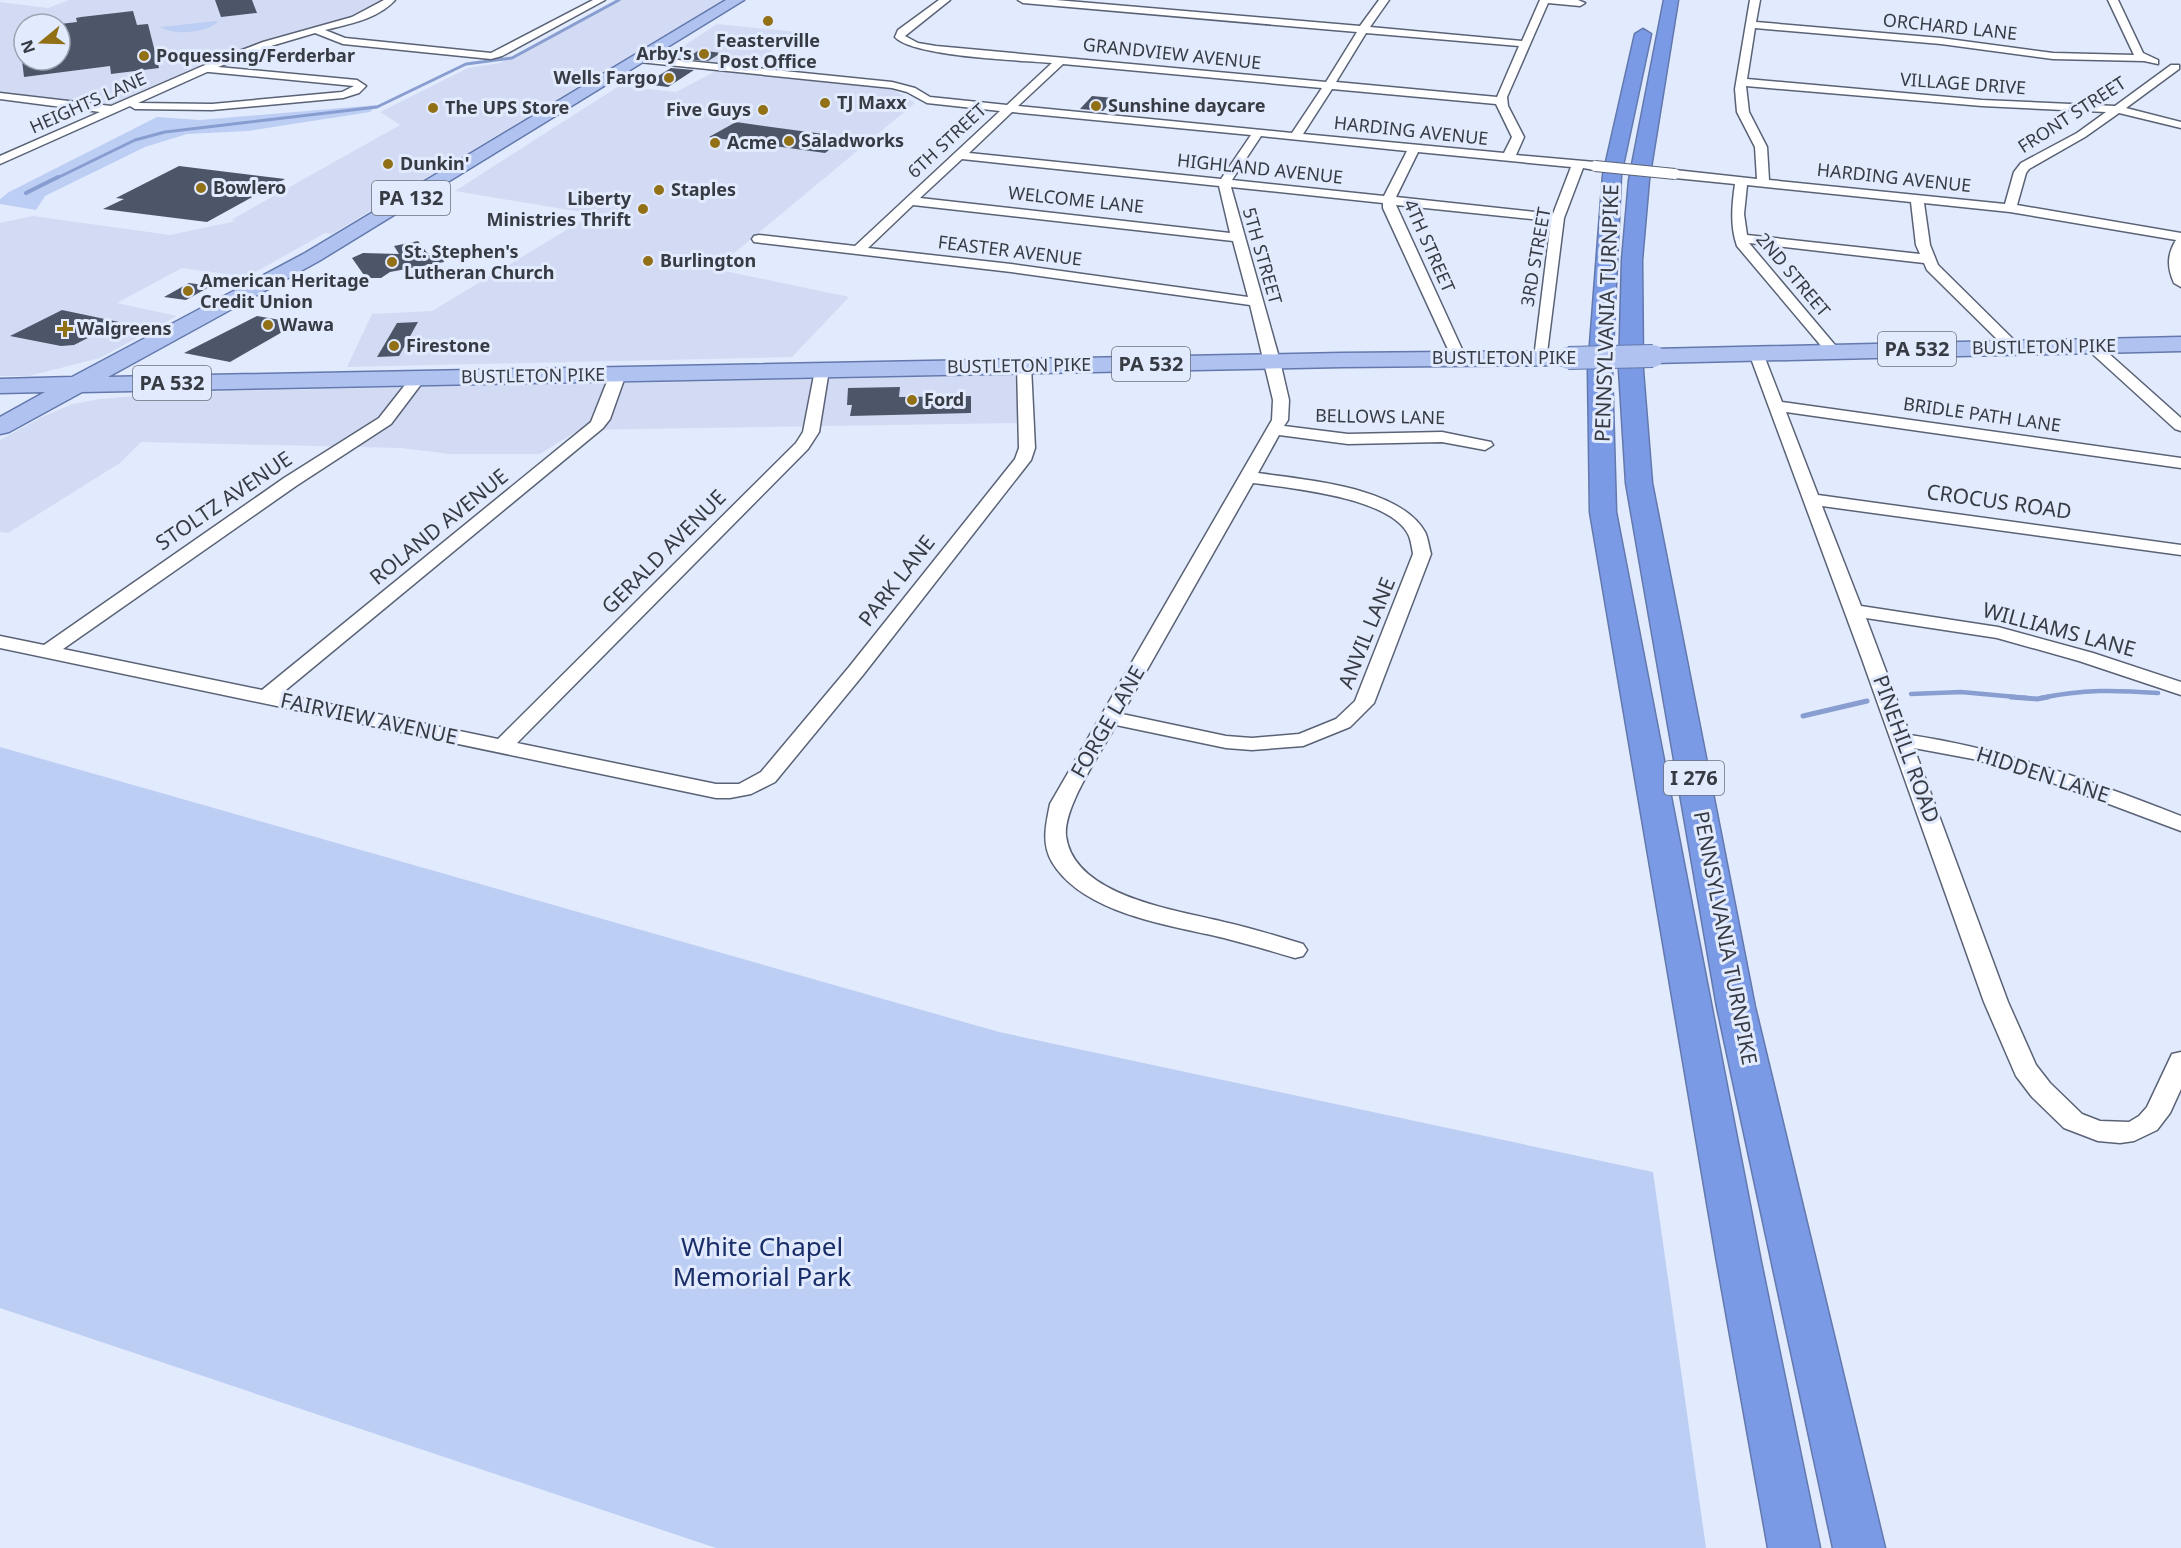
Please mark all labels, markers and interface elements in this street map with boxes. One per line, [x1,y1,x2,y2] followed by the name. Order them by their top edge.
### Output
[1882,7,2019,45] street label: ORCHARD LANE
[12,12,72,72] north arrow
[761,14,775,28] marker: Feasterville Post Office
[716,28,820,73] place label: Feasterville Post Office
[1082,32,1262,74] street label: GRANDVIEW AVENUE
[15,37,40,57] text: N
[636,41,692,65] place label: Arby's
[156,43,355,67] place label: Poquessing/Ferderbar
[697,47,711,61] marker: Arby's
[137,49,151,63] marker: Poquessing/Ferderbar
[554,65,657,89] place label: Wells Fargo
[26,66,150,138] street label: HEIGHTS LANE
[1899,67,2027,99] street label: VILLAGE DRIVE
[2013,70,2130,158] street label: FRONT STREET
[662,71,676,85] marker: Wells Fargo
[837,90,907,114] place label: TJ Maxx
[1108,93,1266,117] place label: Sunshine daycare
[445,95,569,119] place label: The UPS Store
[818,96,832,110] marker: TJ Maxx
[666,97,751,121] place label: Five Guys
[902,98,991,183] street label: 6TH STREET
[1089,99,1103,113] marker: Sunshine daycare
[426,101,440,115] marker: The UPS Store
[756,103,770,117] marker: Five Guys
[1333,110,1490,150] street label: HARDING AVENUE
[801,128,904,152] place label: Saladworks
[727,130,777,154] place label: Acme
[782,134,796,148] marker: Saladworks
[708,136,722,150] marker: Acme
[1176,147,1344,189] street label: HIGHLAND AVENUE
[400,151,469,175] place label: Dunkin'
[381,157,395,171] marker: Dunkin'
[1816,157,1973,197] street label: HARDING AVENUE
[213,175,286,199] place label: Bowlero
[671,177,736,201] place label: Staples
[1007,180,1145,218] street label: WELCOME LANE
[194,181,208,195] marker: Bowlero
[372,181,450,215] road number: PA 132
[652,183,666,197] marker: Staples
[1588,184,1624,442] street label: PENNSYLVANIA TURNPIKE
[487,186,632,231] place label: Liberty Ministries Thrift
[1399,195,1461,296] street label: 4TH STREET
[636,202,650,216] marker: Liberty Ministries Thrift
[1238,205,1288,307] street label: 5TH STREET
[1514,205,1556,308] street label: 3RD STREET
[1752,227,1836,321] street label: 2ND STREET
[937,229,1084,271] street label: FEASTER AVENUE
[404,239,555,284] place label: St. Stephen's Lutheran Church
[660,248,756,272] place label: Burlington
[641,254,655,268] marker: Burlington
[385,255,399,269] marker: St. Stephen's Lutheran Church
[200,268,369,313] place label: American Heritage Credit Union
[181,284,195,298] marker: American Heritage Credit Union
[280,312,334,336] place label: Wawa
[77,316,171,340] place label: Walgreens
[261,318,275,332] marker: Wawa
[58,322,72,336] marker: Walgreens
[1878,332,1956,366] road number: PA 532
[406,333,490,357] place label: Firestone
[1972,333,2116,359] street label: BUSTLETON PIKE
[387,339,401,353] marker: Firestone
[1432,345,1576,369] street label: BUSTLETON PIKE
[1112,347,1190,381] road number: PA 532
[947,352,1091,378] street label: BUSTLETON PIKE
[461,362,605,388] street label: BUSTLETON PIKE
[133,366,211,400] road number: PA 532
[924,387,964,411] place label: Ford
[1902,391,2063,437] street label: BRIDLE PATH LANE
[905,393,919,407] marker: Ford
[1315,403,1445,429] street label: BELLOWS LANE
[150,444,297,556] street label: STOLTZ AVENUE
[363,462,513,591] street label: ROLAND AVENUE
[1925,477,2073,525] street label: CROCUS ROAD
[595,483,732,620] street label: GERALD AVENUE
[852,529,941,632] street label: PARK LANE
[1331,573,1401,692] street label: ANVIL LANE
[1980,595,2139,663] street label: WILLIAMS LANE
[1064,660,1150,783] street label: FORGE LANE
[1867,671,1947,826] street label: PINEHILL ROAD
[278,686,460,750] street label: FAIRVIEW AVENUE
[1973,739,2113,809] street label: HIDDEN LANE
[1664,761,1724,795] road number: I 276
[1688,809,1764,1067] street label: PENNSYLVANIA TURNPIKE
[673,1228,851,1294] park label: White Chapel Memorial Park

